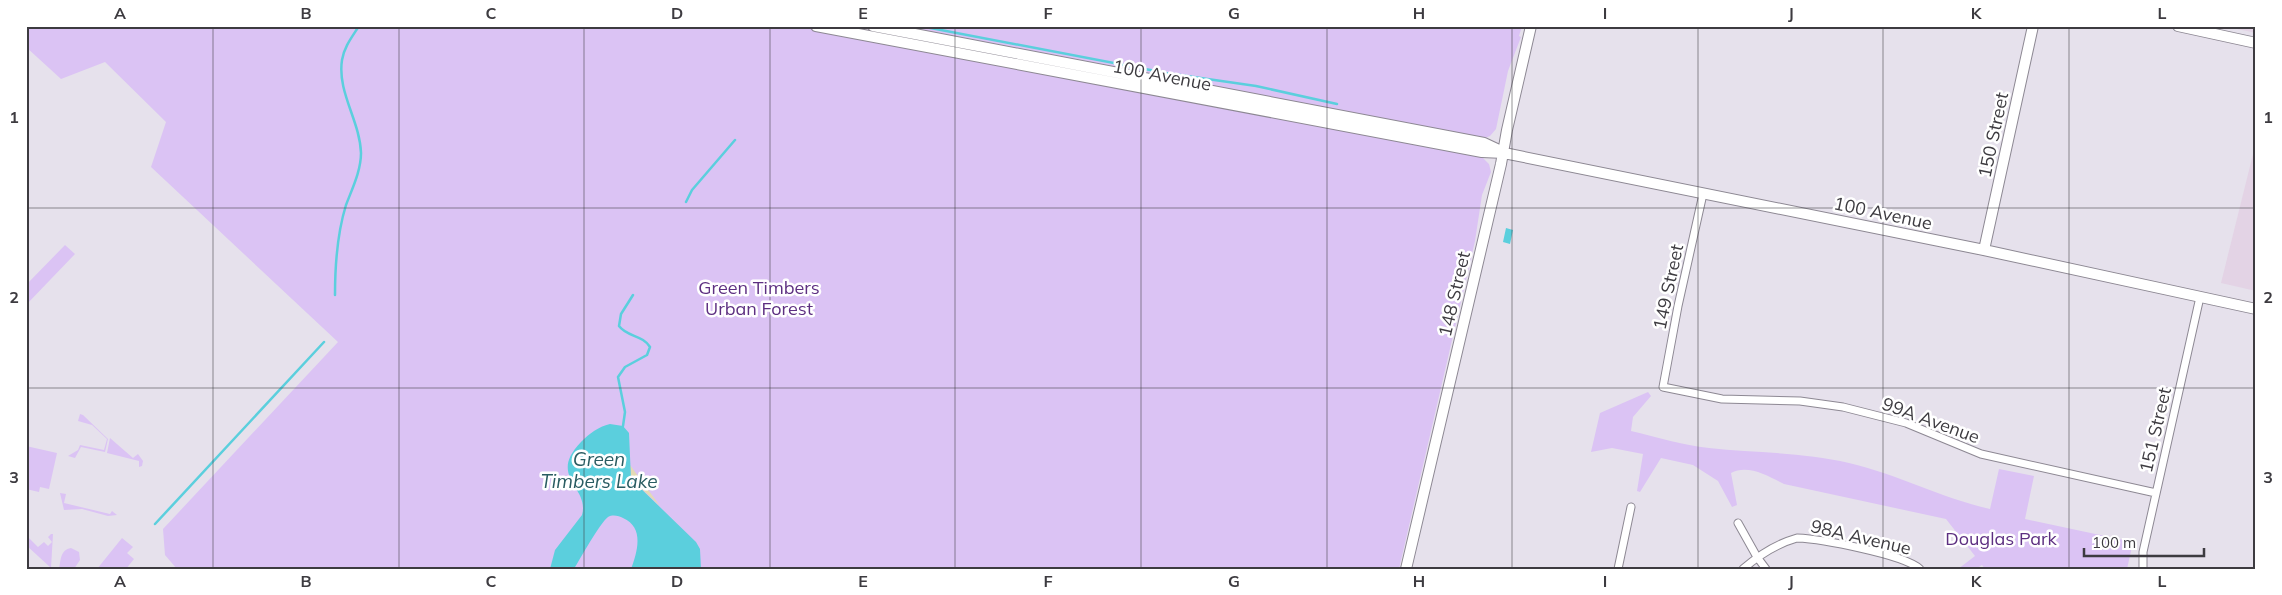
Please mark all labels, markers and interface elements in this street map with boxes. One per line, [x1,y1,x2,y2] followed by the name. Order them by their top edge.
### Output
[114,3,126,23] text: A
[300,3,312,23] text: B
[486,3,497,23] text: C
[671,3,683,23] text: D
[858,3,868,23] text: E
[1043,3,1053,23] text: F
[1228,3,1240,23] text: G
[1413,3,1425,23] text: H
[1603,3,1607,23] text: I
[1788,3,1794,23] text: J
[1971,3,1983,23] text: K
[2158,3,2167,23] text: L
[1111,54,1213,96] street label: 100 Avenue
[1973,90,2013,180] street label: 150 Street
[9,107,19,127] text: 1
[2263,107,2273,127] text: 1
[1832,191,1934,235] street label: 100 Avenue
[1648,242,1688,332] street label: 149 Street
[1433,249,1475,339] street label: 148 Street
[698,276,820,320] park label: Green Timbers Urban Forest
[9,287,19,307] text: 2
[2263,287,2273,307] text: 2
[2134,385,2176,475] street label: 151 Street
[1879,392,1983,448] street label: 99A Avenue
[540,447,658,493] water label: Green Timbers Lake
[9,467,19,487] text: 3
[2263,467,2273,487] text: 3
[1809,514,1913,560] street label: 98A Avenue
[2084,525,2204,557] scale bar
[1945,527,2058,550] park label: Douglas Park
[2092,533,2136,552] text: 100 m
[114,571,126,591] text: A
[300,571,312,591] text: B
[486,571,497,591] text: C
[671,571,683,591] text: D
[858,571,868,591] text: E
[1043,571,1053,591] text: F
[1228,571,1240,591] text: G
[1413,571,1425,591] text: H
[1603,571,1607,591] text: I
[1788,571,1794,591] text: J
[1971,571,1983,591] text: K
[2158,571,2167,591] text: L

